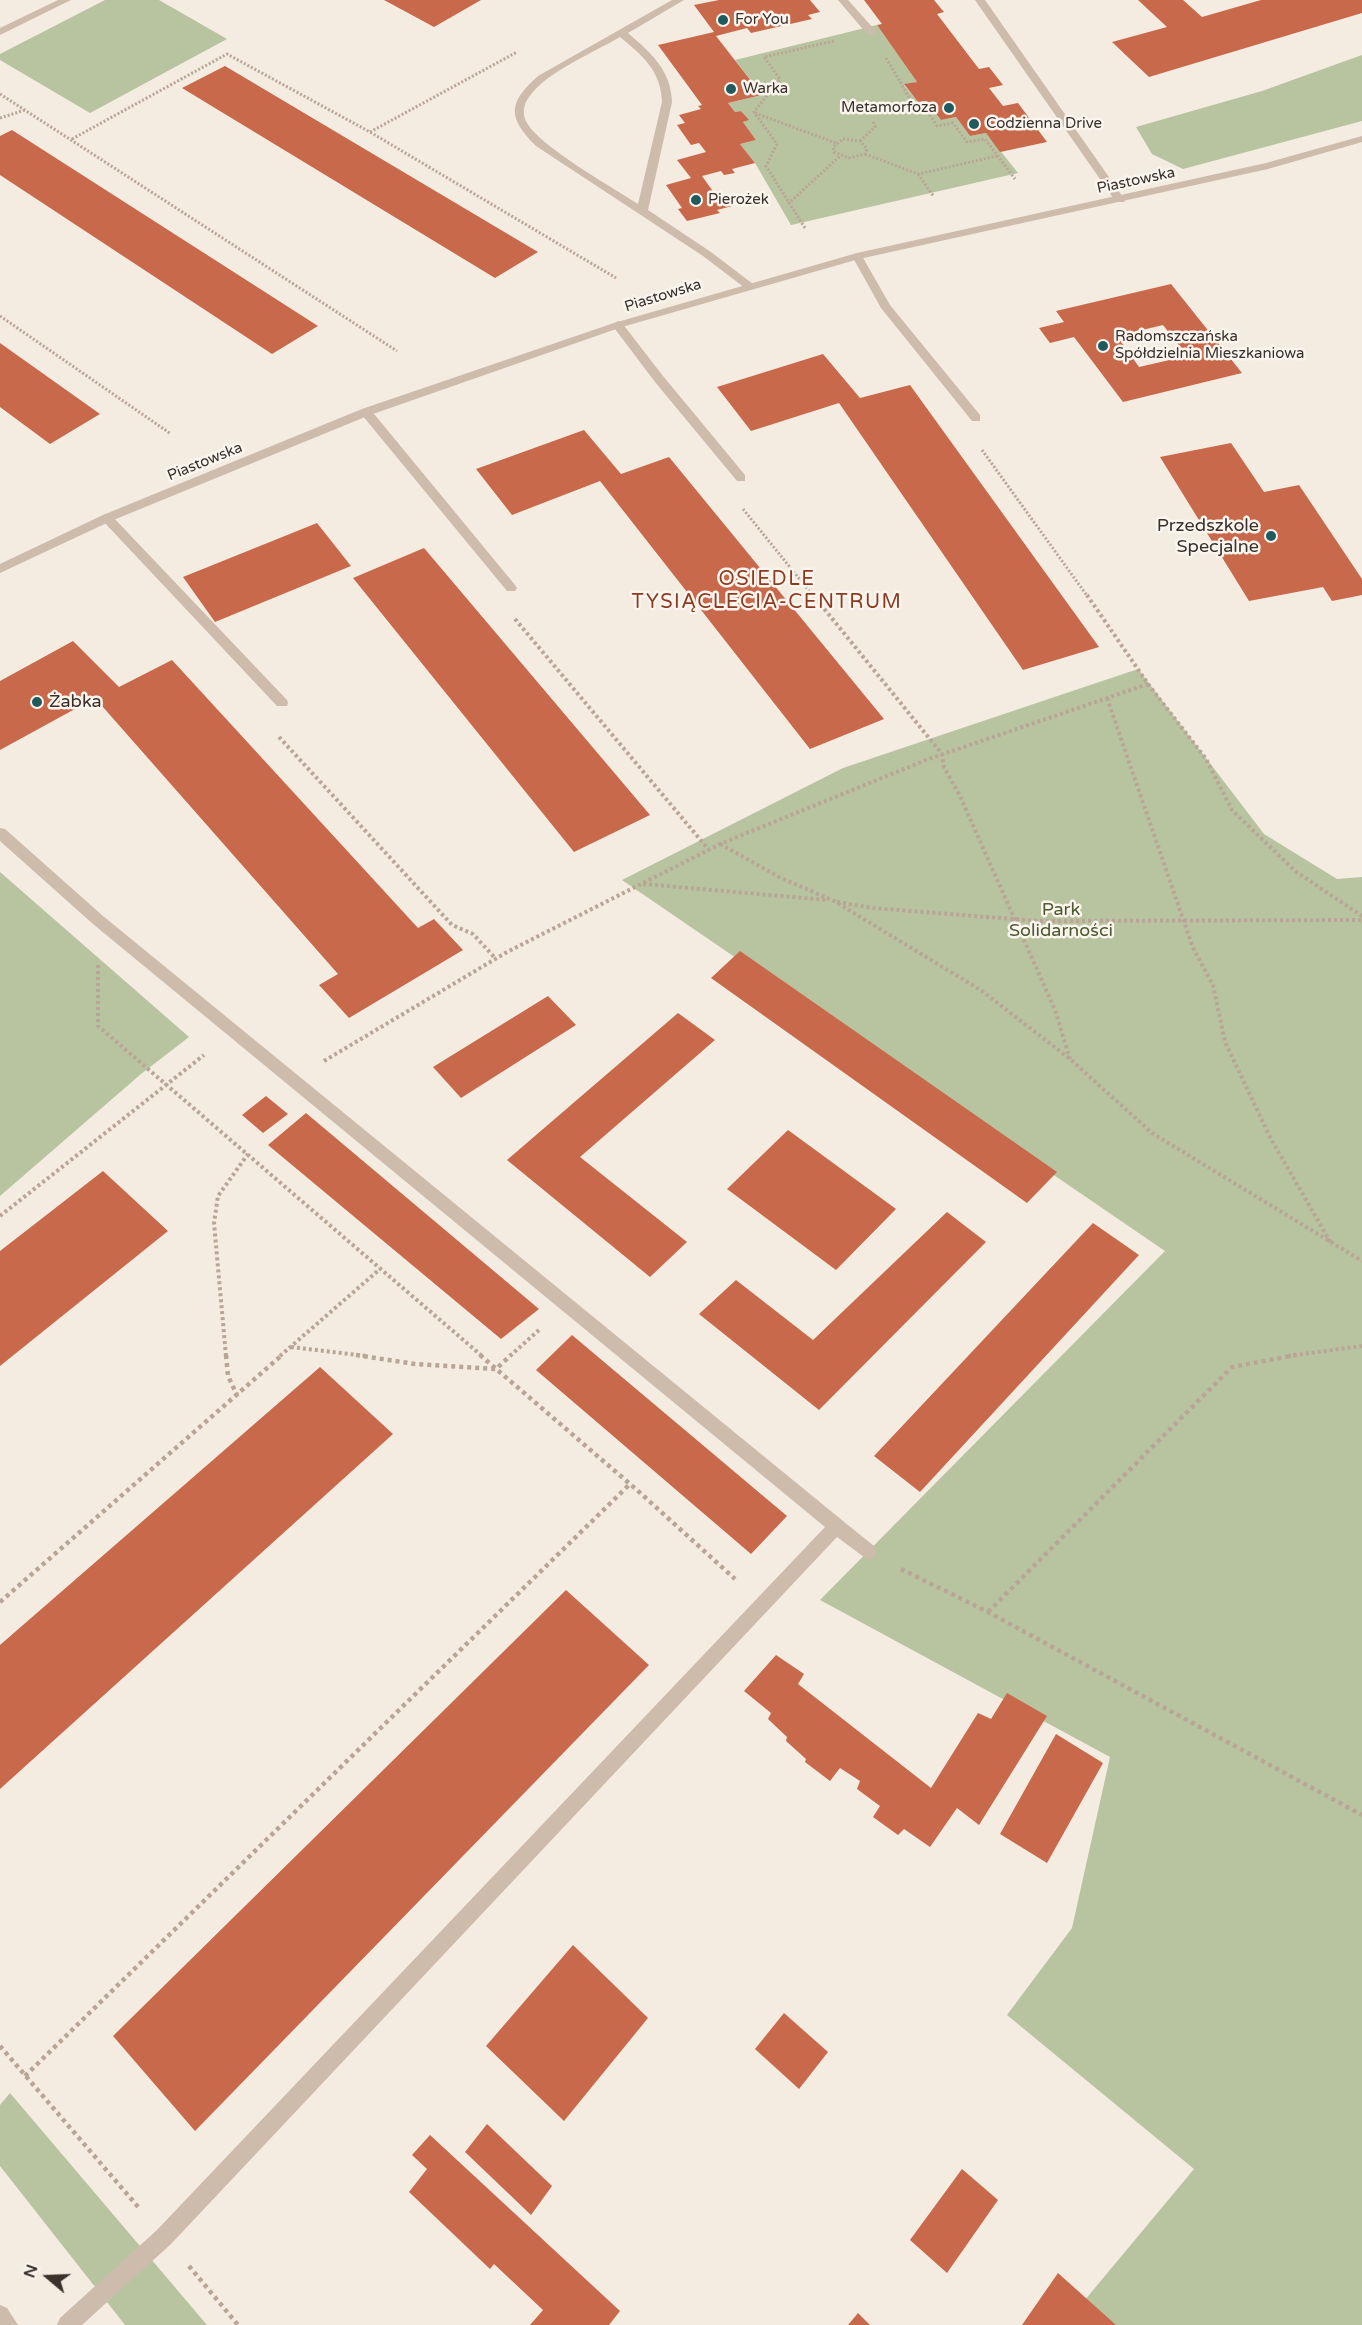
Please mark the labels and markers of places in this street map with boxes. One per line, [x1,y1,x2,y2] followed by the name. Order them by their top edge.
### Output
[735,11,789,29] place label: For You
[716,13,730,27] marker: For You
[743,80,788,98] place label: Warka
[724,82,738,96] marker: Warka
[841,99,937,117] place label: Metamorfoza
[942,101,956,115] marker: Metamorfoza
[986,115,1102,133] place label: Codzienna Drive
[967,117,981,131] marker: Codzienna Drive
[708,191,769,209] place label: Pierożek
[689,193,703,207] marker: Pierożek
[1115,328,1304,363] place label: Radomszczańska Spółdzielnia Mieszkaniowa
[1096,339,1110,353] marker: Radomszczańska Spółdzielnia Mieszkaniowa
[1157,515,1259,558] place label: Przedszkole Specjalne
[1264,529,1278,543] marker: Przedszkole Specjalne
[49,691,102,713] place label: Żabka
[30,695,44,709] marker: Żabka

